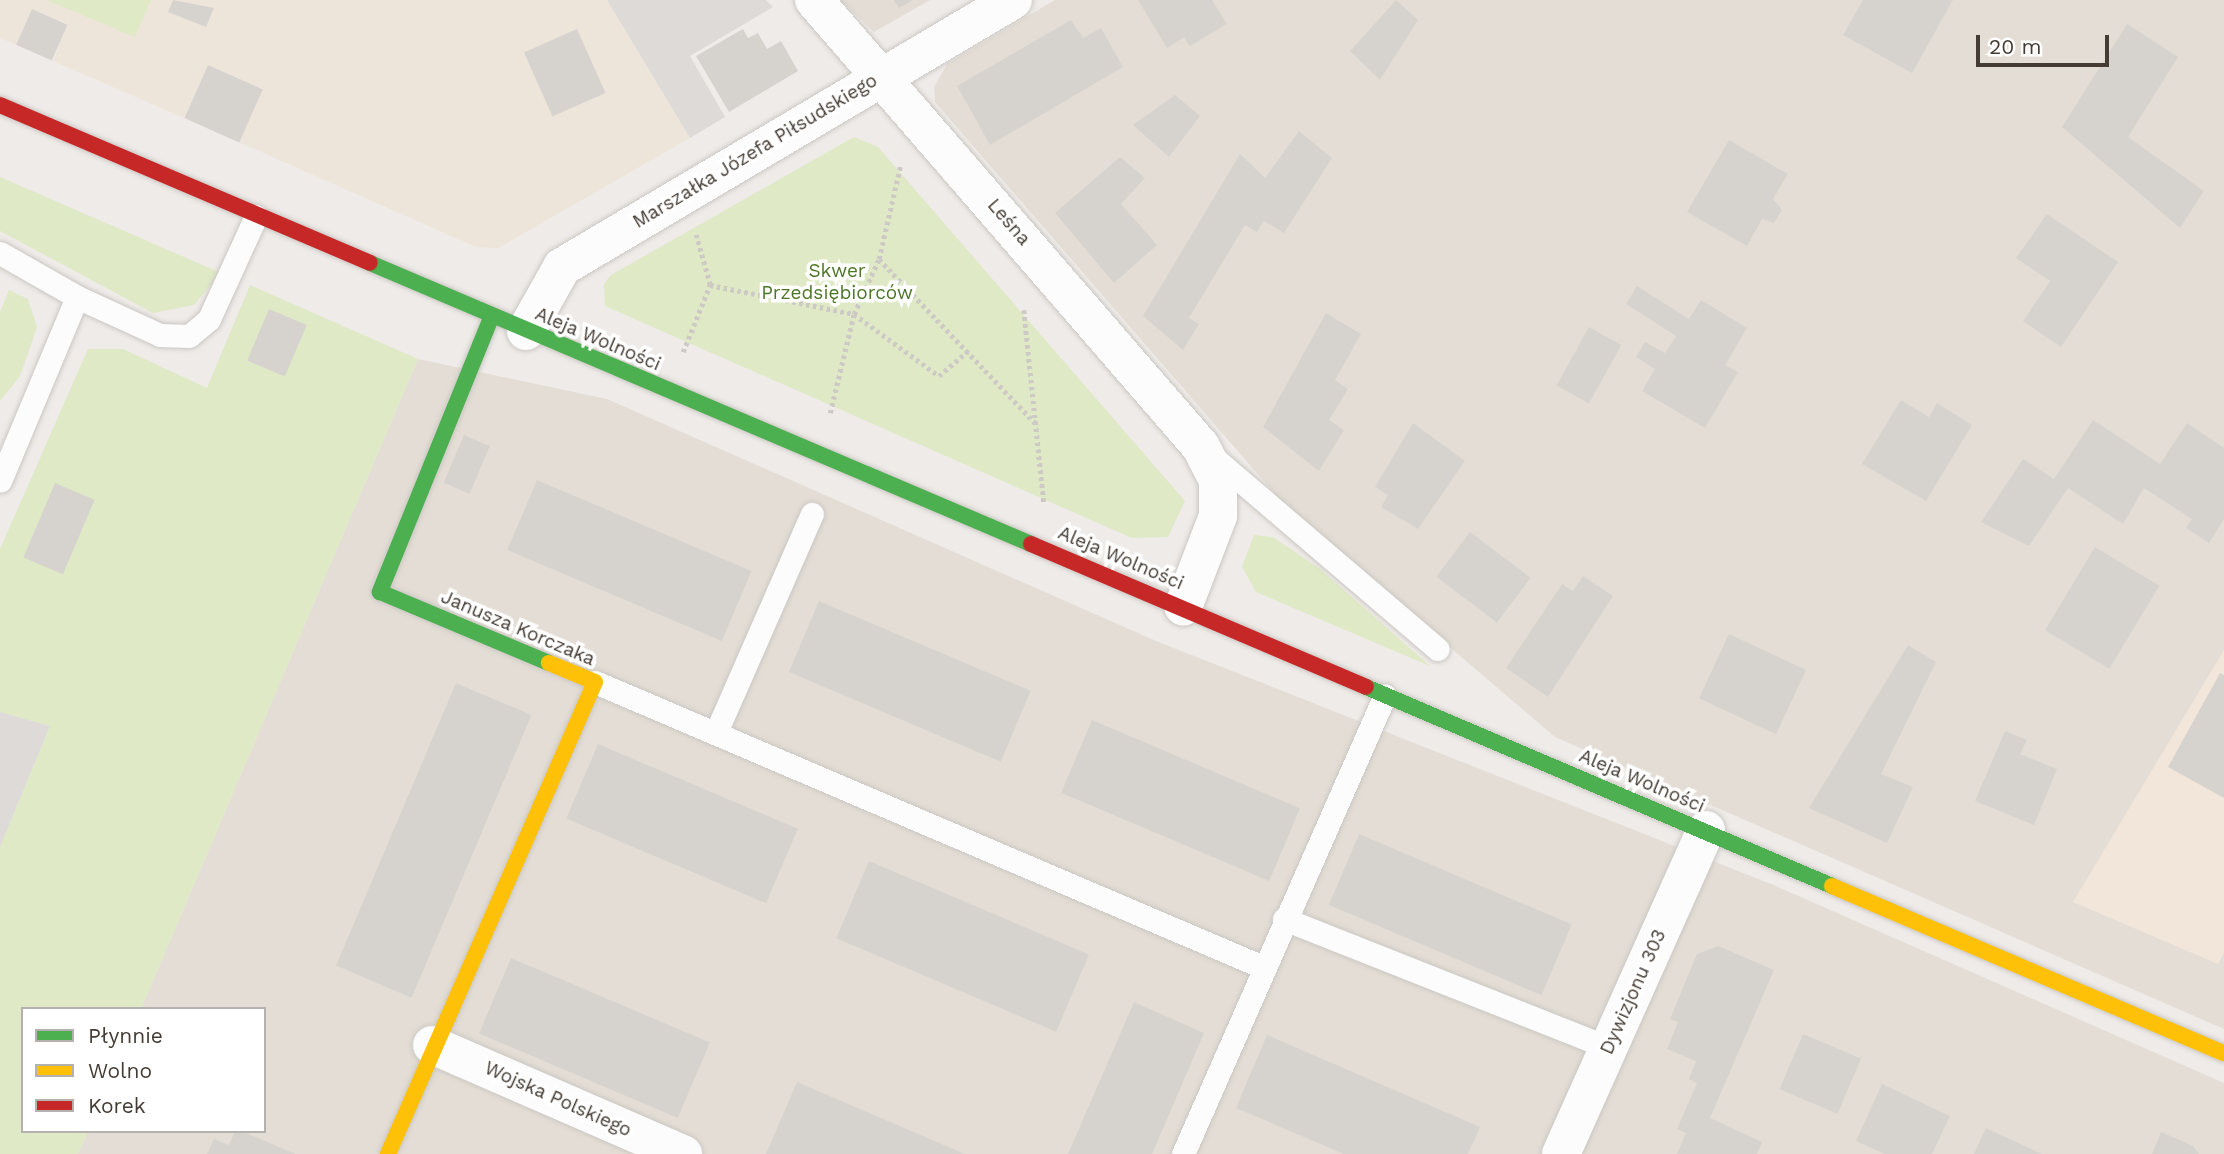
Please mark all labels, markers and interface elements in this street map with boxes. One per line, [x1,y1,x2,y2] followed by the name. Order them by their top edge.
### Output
[1979,21,2112,65] scale bar
[1989,34,2041,59] text: 20 m
[628,68,882,234] street label: Marszałka Józefa Piłsudskiego
[982,194,1036,250] street label: Leśna
[761,260,913,304] park label: Skwer Przedsiębiorców
[531,302,665,376] street label: Aleja Wolności
[1054,521,1188,595] street label: Aleja Wolności
[437,585,599,671] street label: Janusza Korczaka
[1575,744,1709,818] street label: Aleja Wolności
[1595,926,1671,1058] street label: Dywizjonu 303
[21,1007,266,1133] legend
[88,1023,163,1048] text: Płynnie
[481,1056,635,1142] street label: Wojska Polskiego
[88,1058,152,1083] text: Wolno
[88,1093,146,1118] text: Korek

